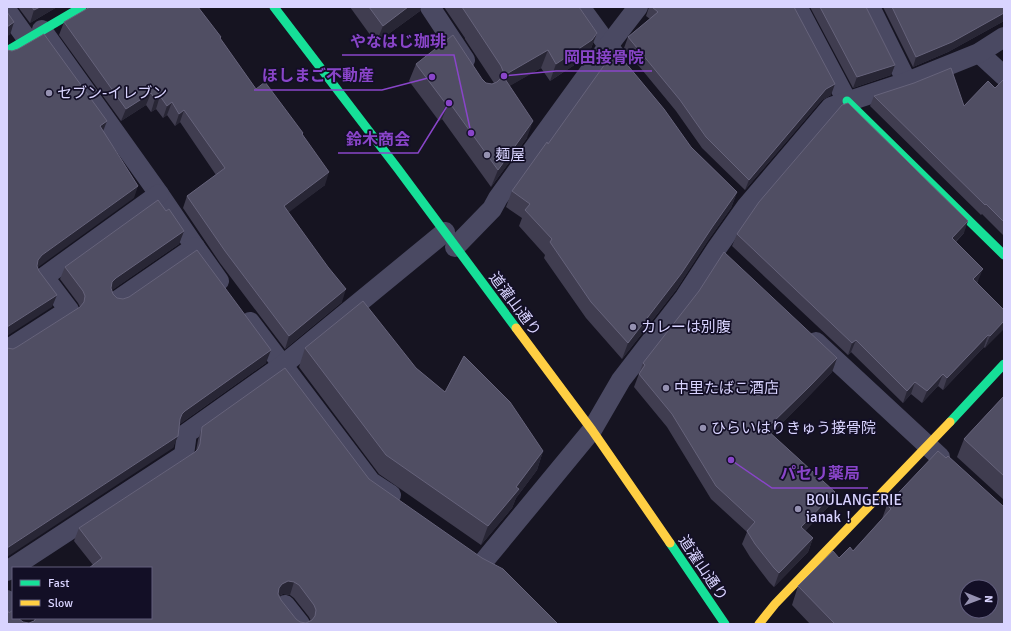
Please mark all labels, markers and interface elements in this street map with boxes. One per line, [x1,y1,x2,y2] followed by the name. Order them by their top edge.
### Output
[342,27,454,55] callout: やなはじ珈琲
[350,32,446,52] text: やなはじ珈琲
[556,43,652,71] callout: 岡田接骨院
[564,48,644,68] text: 岡田接骨院
[254,62,382,90] callout: ほしまご不動産
[262,66,374,86] text: ほしまご不動産
[57,84,167,102] place label: セブン-イレブン
[44,88,54,98] marker: セブン-イレブン
[338,125,418,153] callout: 鈴木商会
[346,130,410,150] text: 鈴木商会
[495,146,525,164] place label: 麺屋
[482,150,492,160] marker: 麺屋
[485,269,545,339] street label: 道灌山通り
[641,318,731,336] place label: カレーは別腹
[628,322,638,332] marker: カレーは別腹
[674,379,779,397] place label: 中里たばこ酒店
[661,383,671,393] marker: 中里たばこ酒店
[711,419,876,437] place label: ひらいはりきゅう接骨院
[698,423,708,433] marker: ひらいはりきゅう接骨院
[772,460,868,488] callout: パセリ薬局
[780,464,860,484] text: パセリ薬局
[806,491,902,526] place label: BOULANGERIE ianak！
[793,504,803,514] marker: BOULANGERIE ianak！
[675,532,731,604] street label: 道灌山通り
[12,567,152,619] legend
[48,576,69,591] text: Fast
[959,579,999,619] north arrow
[982,595,995,603] text: N
[48,596,73,611] text: Slow

